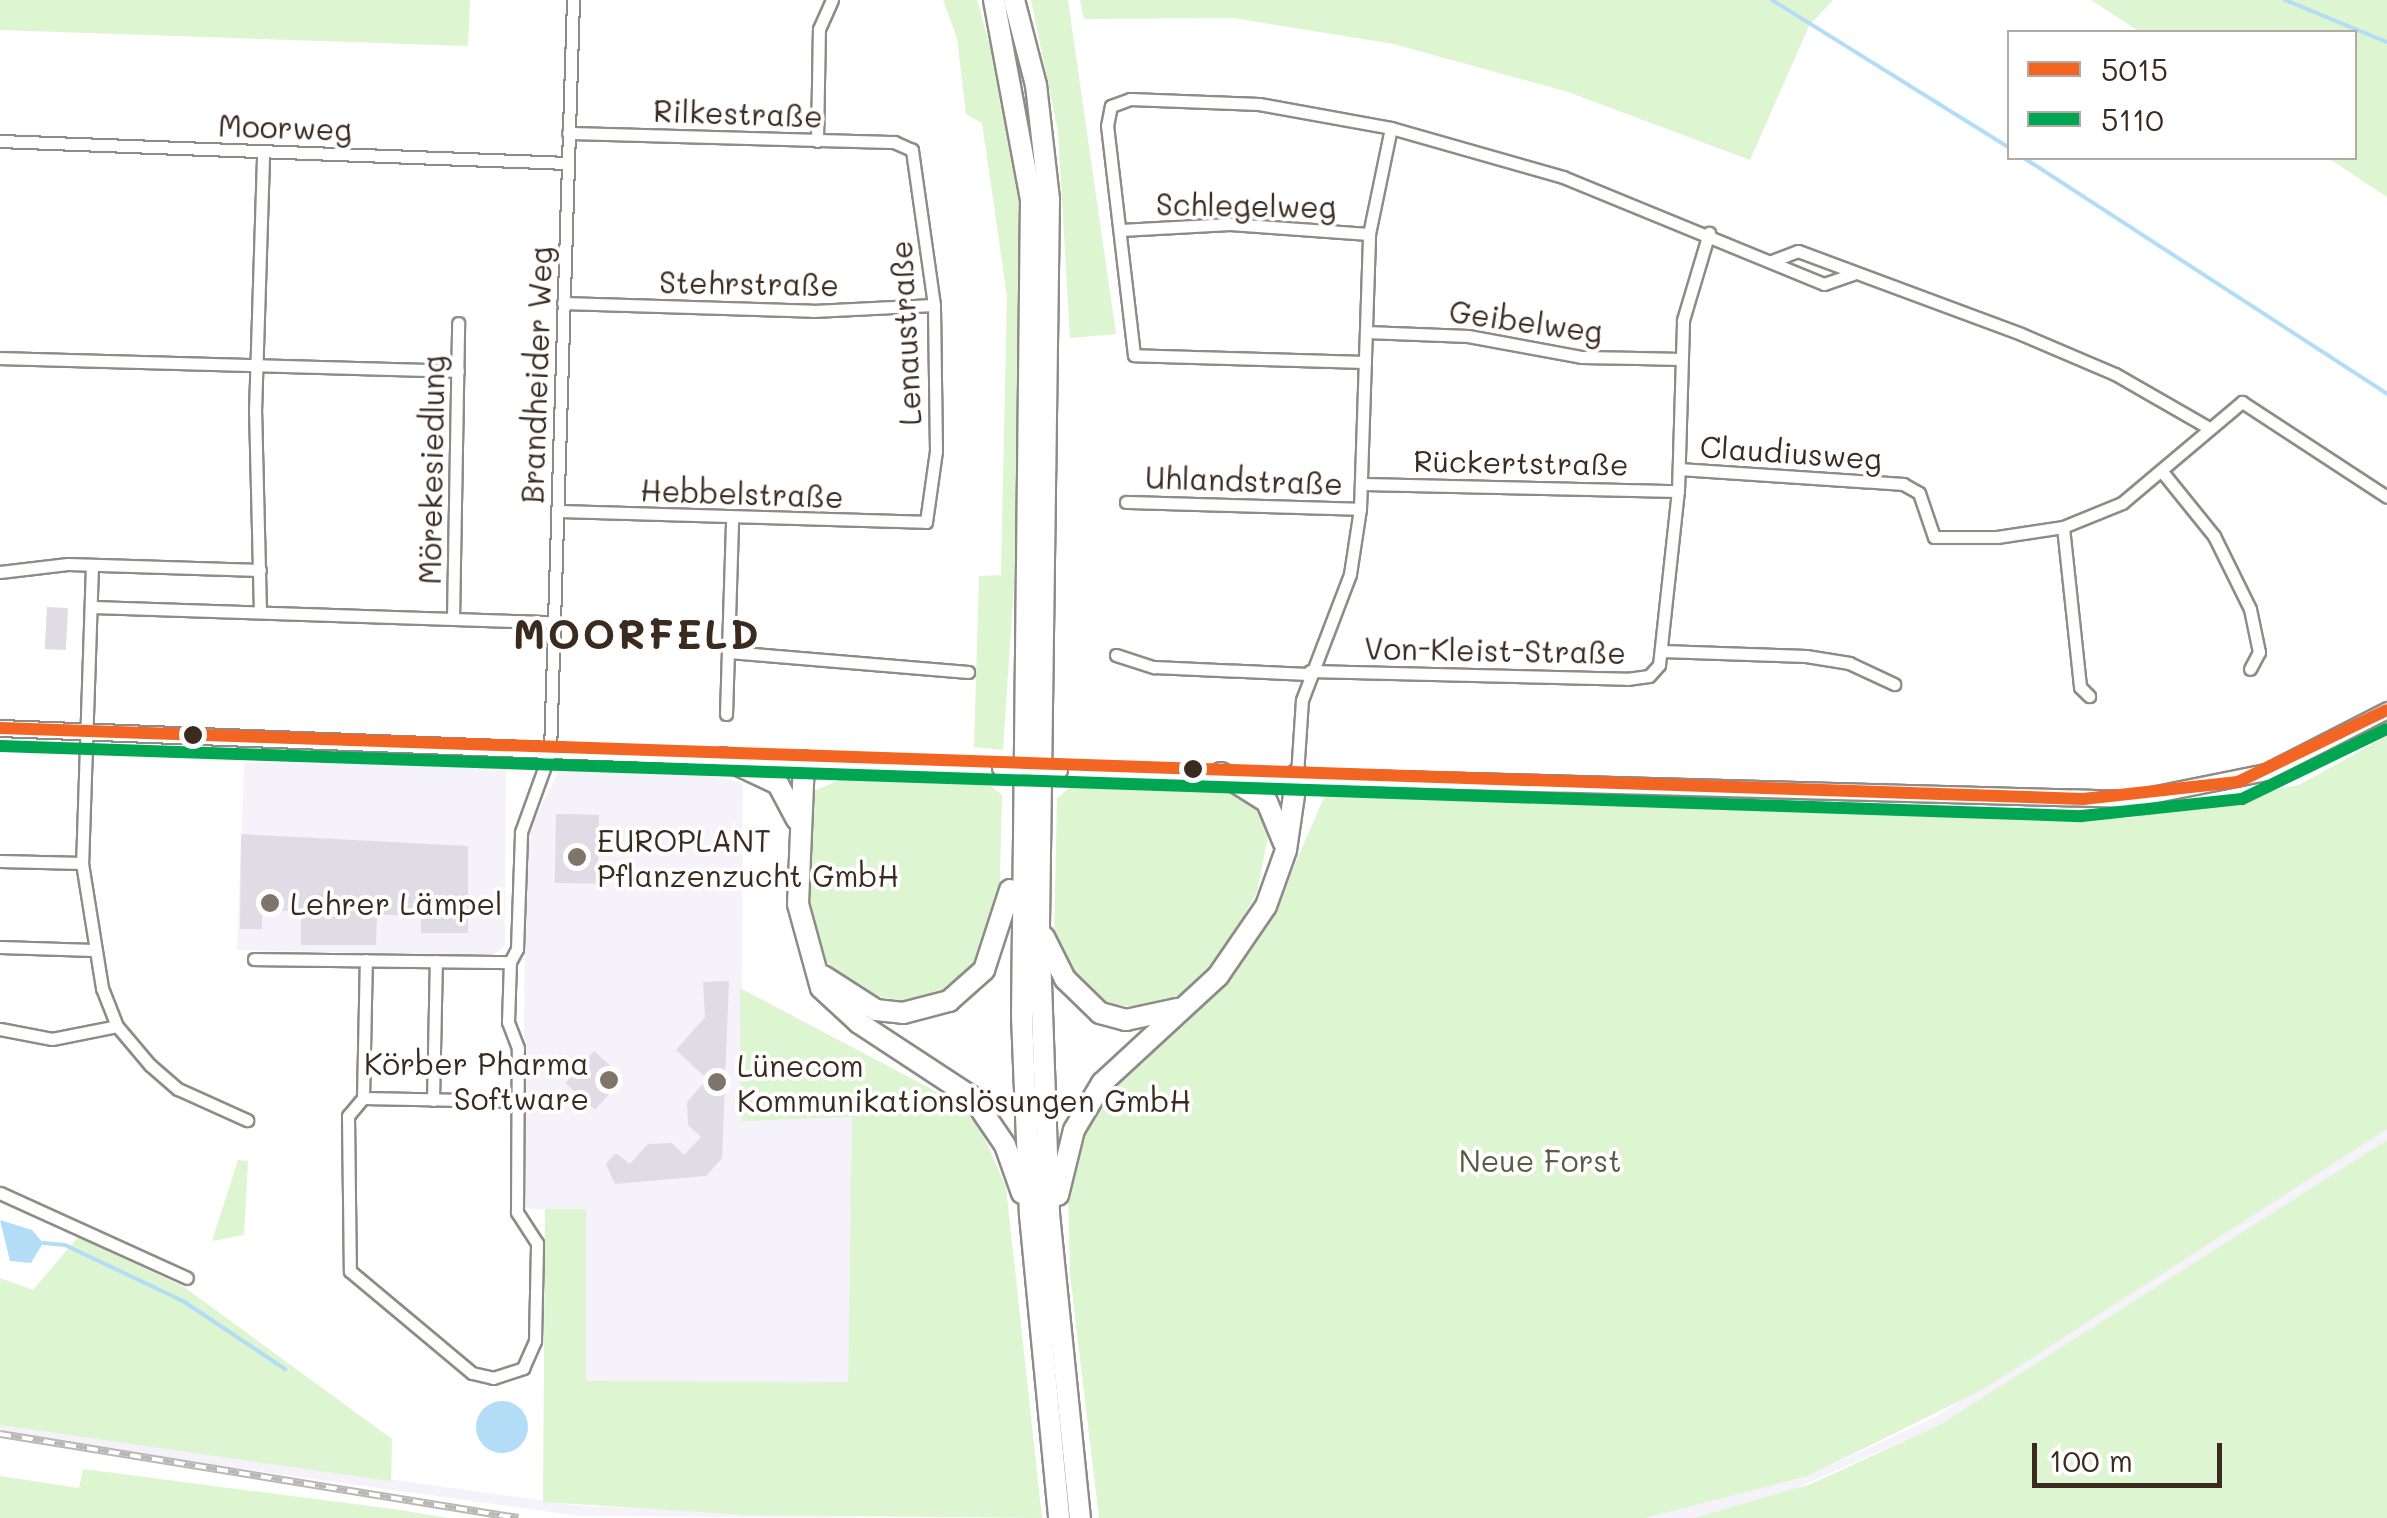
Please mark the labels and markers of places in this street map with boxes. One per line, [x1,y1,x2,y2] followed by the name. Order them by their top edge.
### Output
[183,725,203,745] unlabelled marker
[1183,759,1203,779] unlabelled marker
[597,822,899,892] place label: EUROPLANT Pflanzenzucht GmbH
[566,846,588,868] marker: EUROPLANT Pflanzenzucht GmbH
[290,885,503,921] place label: Lehrer Lämpel
[259,892,281,914] marker: Lehrer Lämpel
[364,1045,589,1116] place label: Körber Pharma Software
[737,1047,1191,1118] place label: Lünecom Kommunikationslösungen GmbH
[598,1069,620,1091] marker: Körber Pharma Software
[706,1071,728,1093] marker: Lünecom Kommunikationslösungen GmbH

